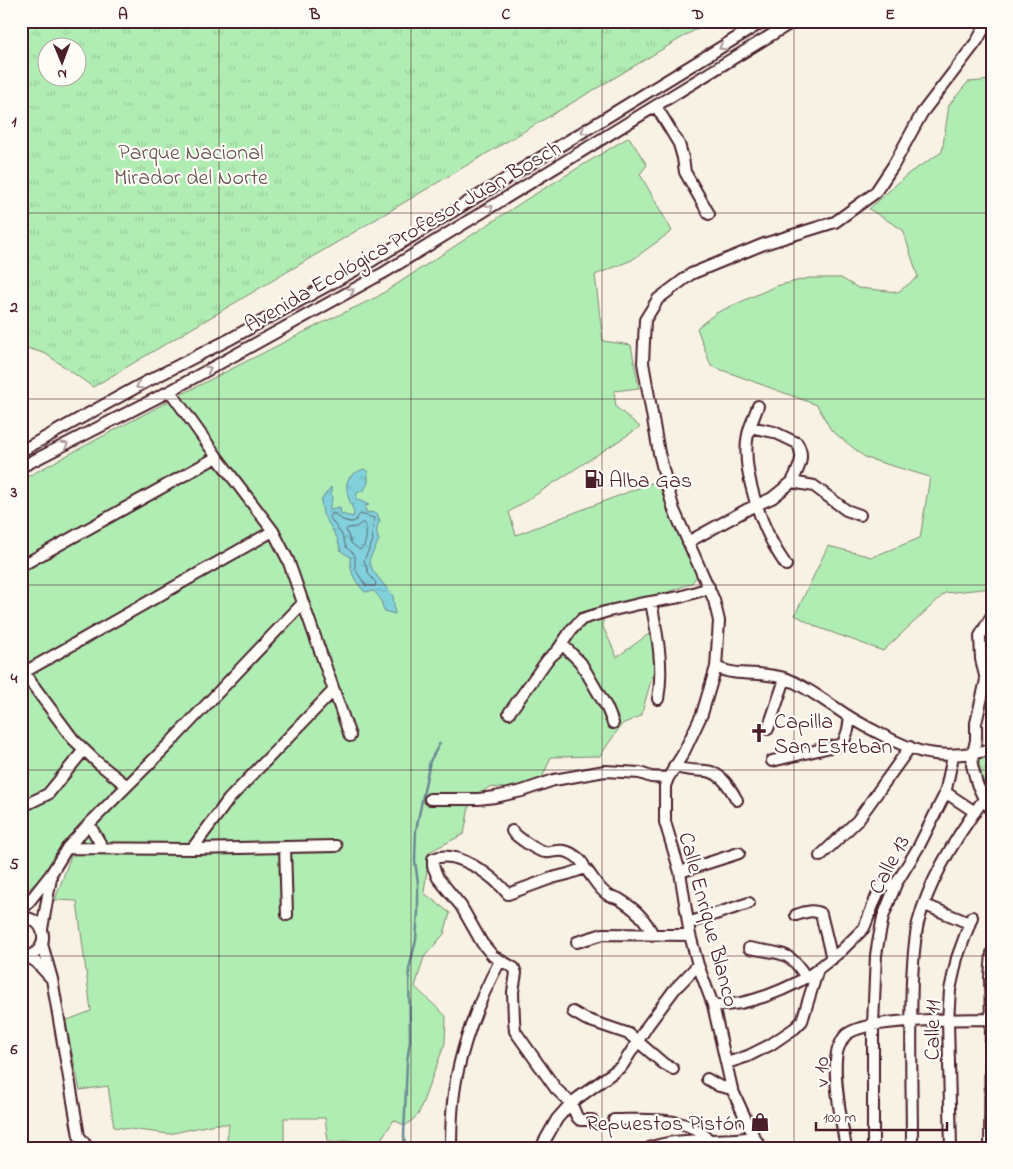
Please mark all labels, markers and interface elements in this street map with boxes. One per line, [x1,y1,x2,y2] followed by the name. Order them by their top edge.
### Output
[118,3,128,27] text: A
[309,3,321,27] text: B
[502,3,511,27] text: C
[691,3,704,27] text: D
[885,3,895,27] text: E
[38,38,88,88] north arrow
[719,40,728,50] one-way arrow
[57,63,67,84] text: N
[11,110,17,134] text: 1
[580,125,589,135] one-way arrow
[239,133,568,343] street label: Avenida Ecológica Profesor Juan Bosch
[114,138,268,195] park label: Parque Nacional Mirador del Norte
[485,204,494,214] one-way arrow
[346,287,355,297] one-way arrow
[9,296,18,320] text: 2
[203,366,212,376] one-way arrow
[135,379,144,389] one-way arrow
[60,441,69,451] one-way arrow
[609,466,692,498] place label: Alba Gas
[583,468,605,490] fuel station icon: Alba Gas
[10,481,18,505] text: 3
[10,667,18,691] text: 4
[774,707,892,764] place label: Capilla San Esteban
[748,722,770,744] church icon: Capilla San Esteban
[668,829,746,1011] street label: Calle Enrique Blanco
[862,830,920,901] street label: Calle 13
[9,853,19,877] text: 5
[917,999,951,1061] street label: Calle 11
[9,1038,18,1062] text: 6
[807,1057,839,1087] street label: v 10
[816,1099,947,1131] scale bar
[823,1107,856,1129] text: 100 m
[586,1109,745,1141] place label: Repuestos Pistón
[749,1111,771,1133] shop icon: Repuestos Pistón

